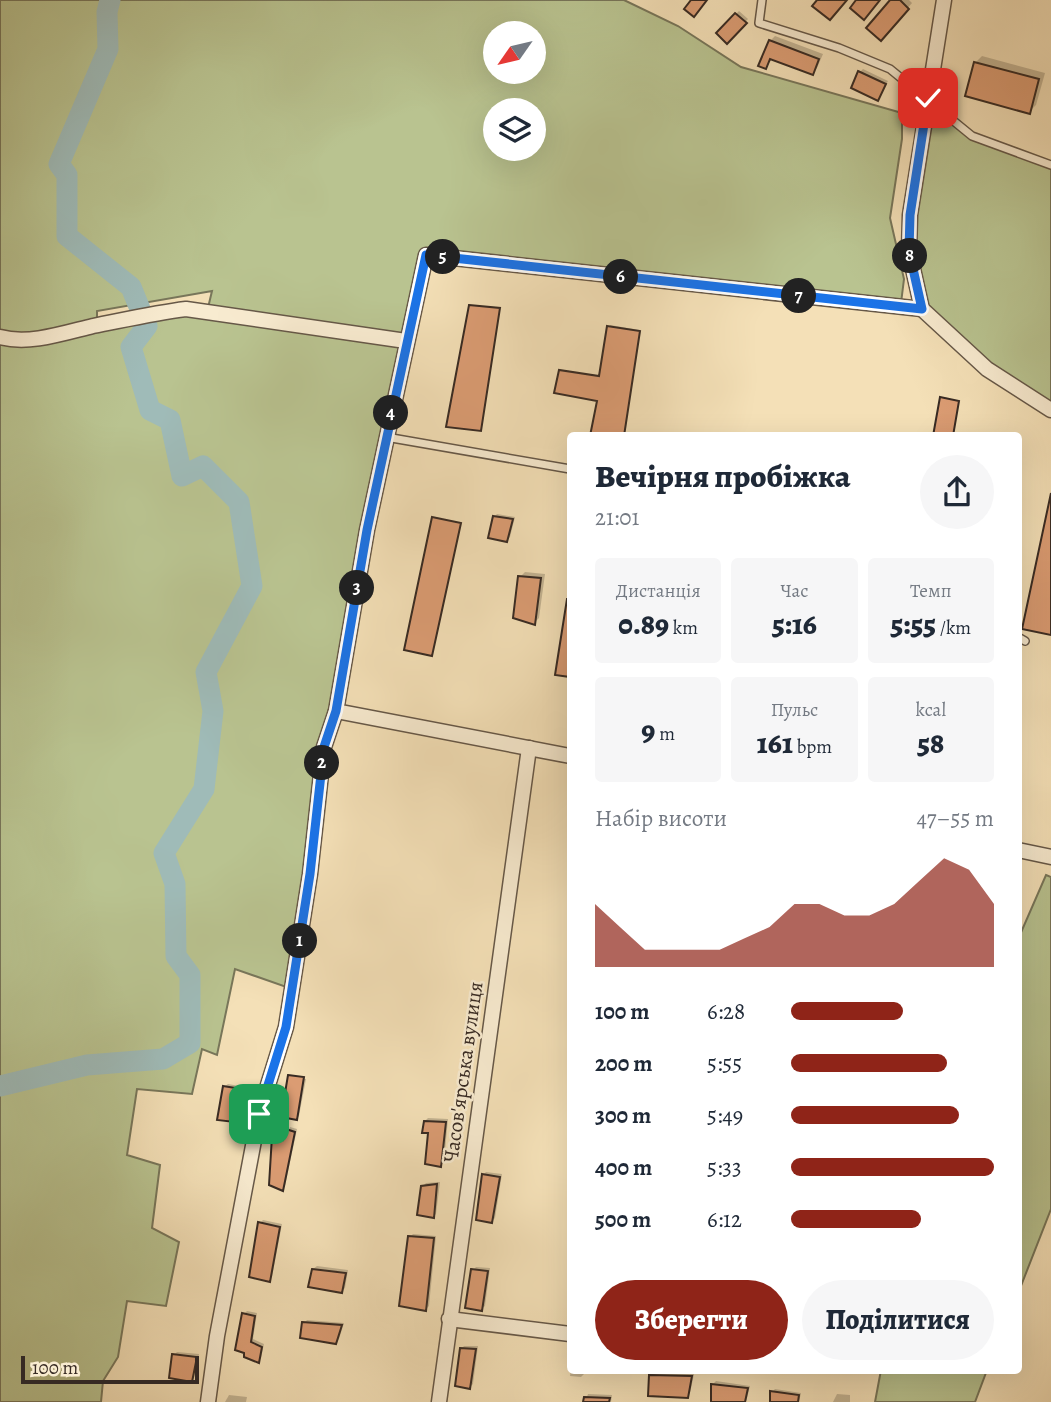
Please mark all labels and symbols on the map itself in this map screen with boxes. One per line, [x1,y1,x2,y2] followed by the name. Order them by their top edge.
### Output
[483,21,546,84] north arrow
[898,68,958,128] pin
[892,238,928,274] pin: 8
[426,240,460,274] pin: 5
[604,260,638,294] pin: 6
[782,278,816,314] pin: 7
[374,396,408,430] pin: 4
[340,570,374,606] pin: 3
[304,746,340,780] pin: 2
[282,923,318,958] pin: 1
[436,980,490,1164] street label: Часов'ярська вулиця
[229,1084,289,1144] pin
[21,1353,200,1385] scale bar

